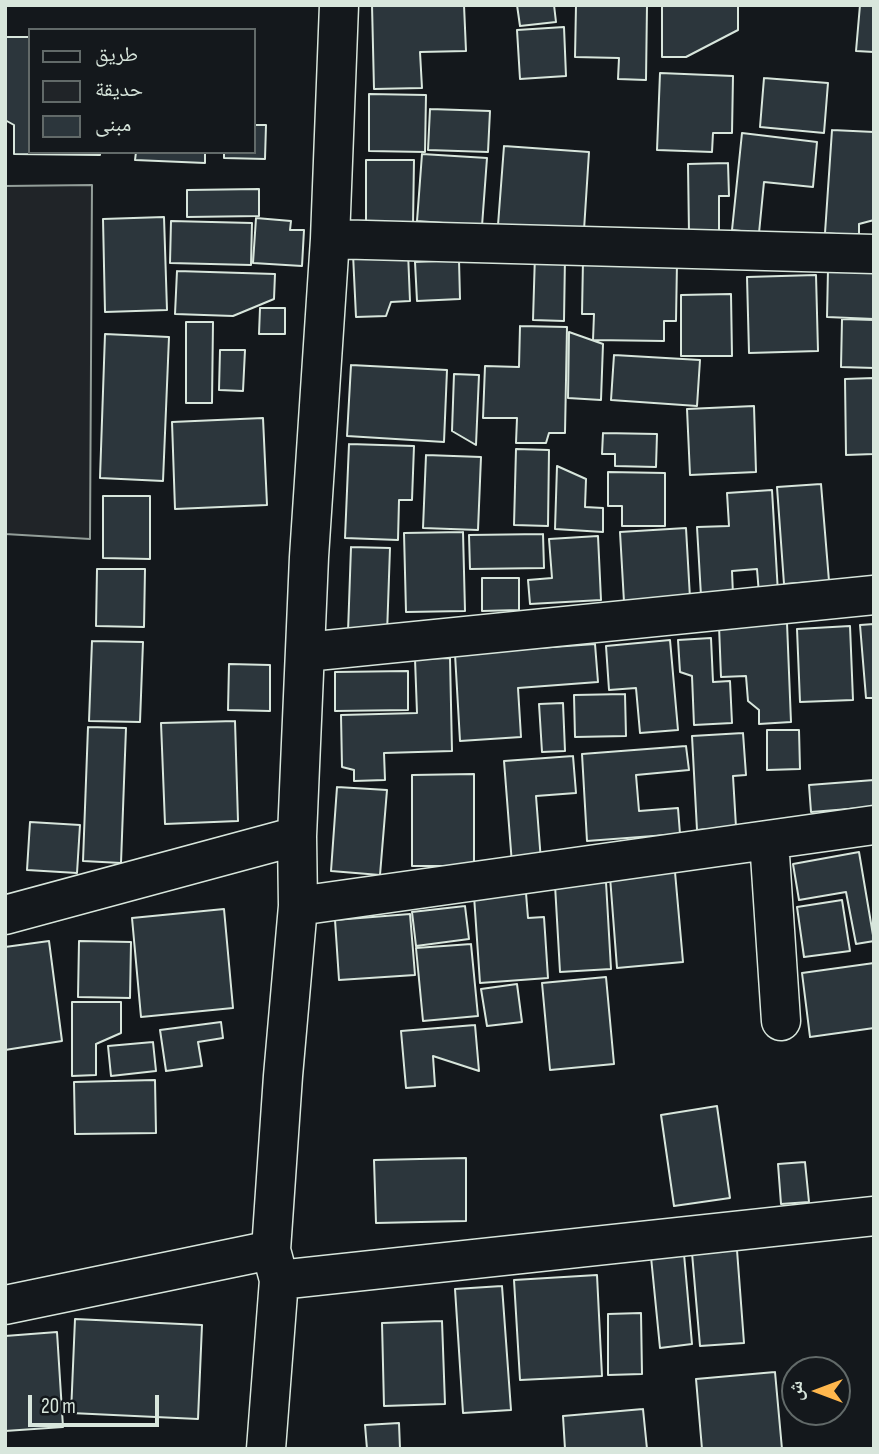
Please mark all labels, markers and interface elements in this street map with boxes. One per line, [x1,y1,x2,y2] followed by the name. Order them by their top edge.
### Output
[28,28,256,154] legend
[95,42,138,67] text: طريق
[95,77,143,102] text: حديقة
[95,112,131,137] text: مبنى
[781,1356,851,1426] north arrow
[32,1380,163,1424] scale bar
[785,1381,808,1401] text: ش
[41,1394,76,1419] text: 20 m

